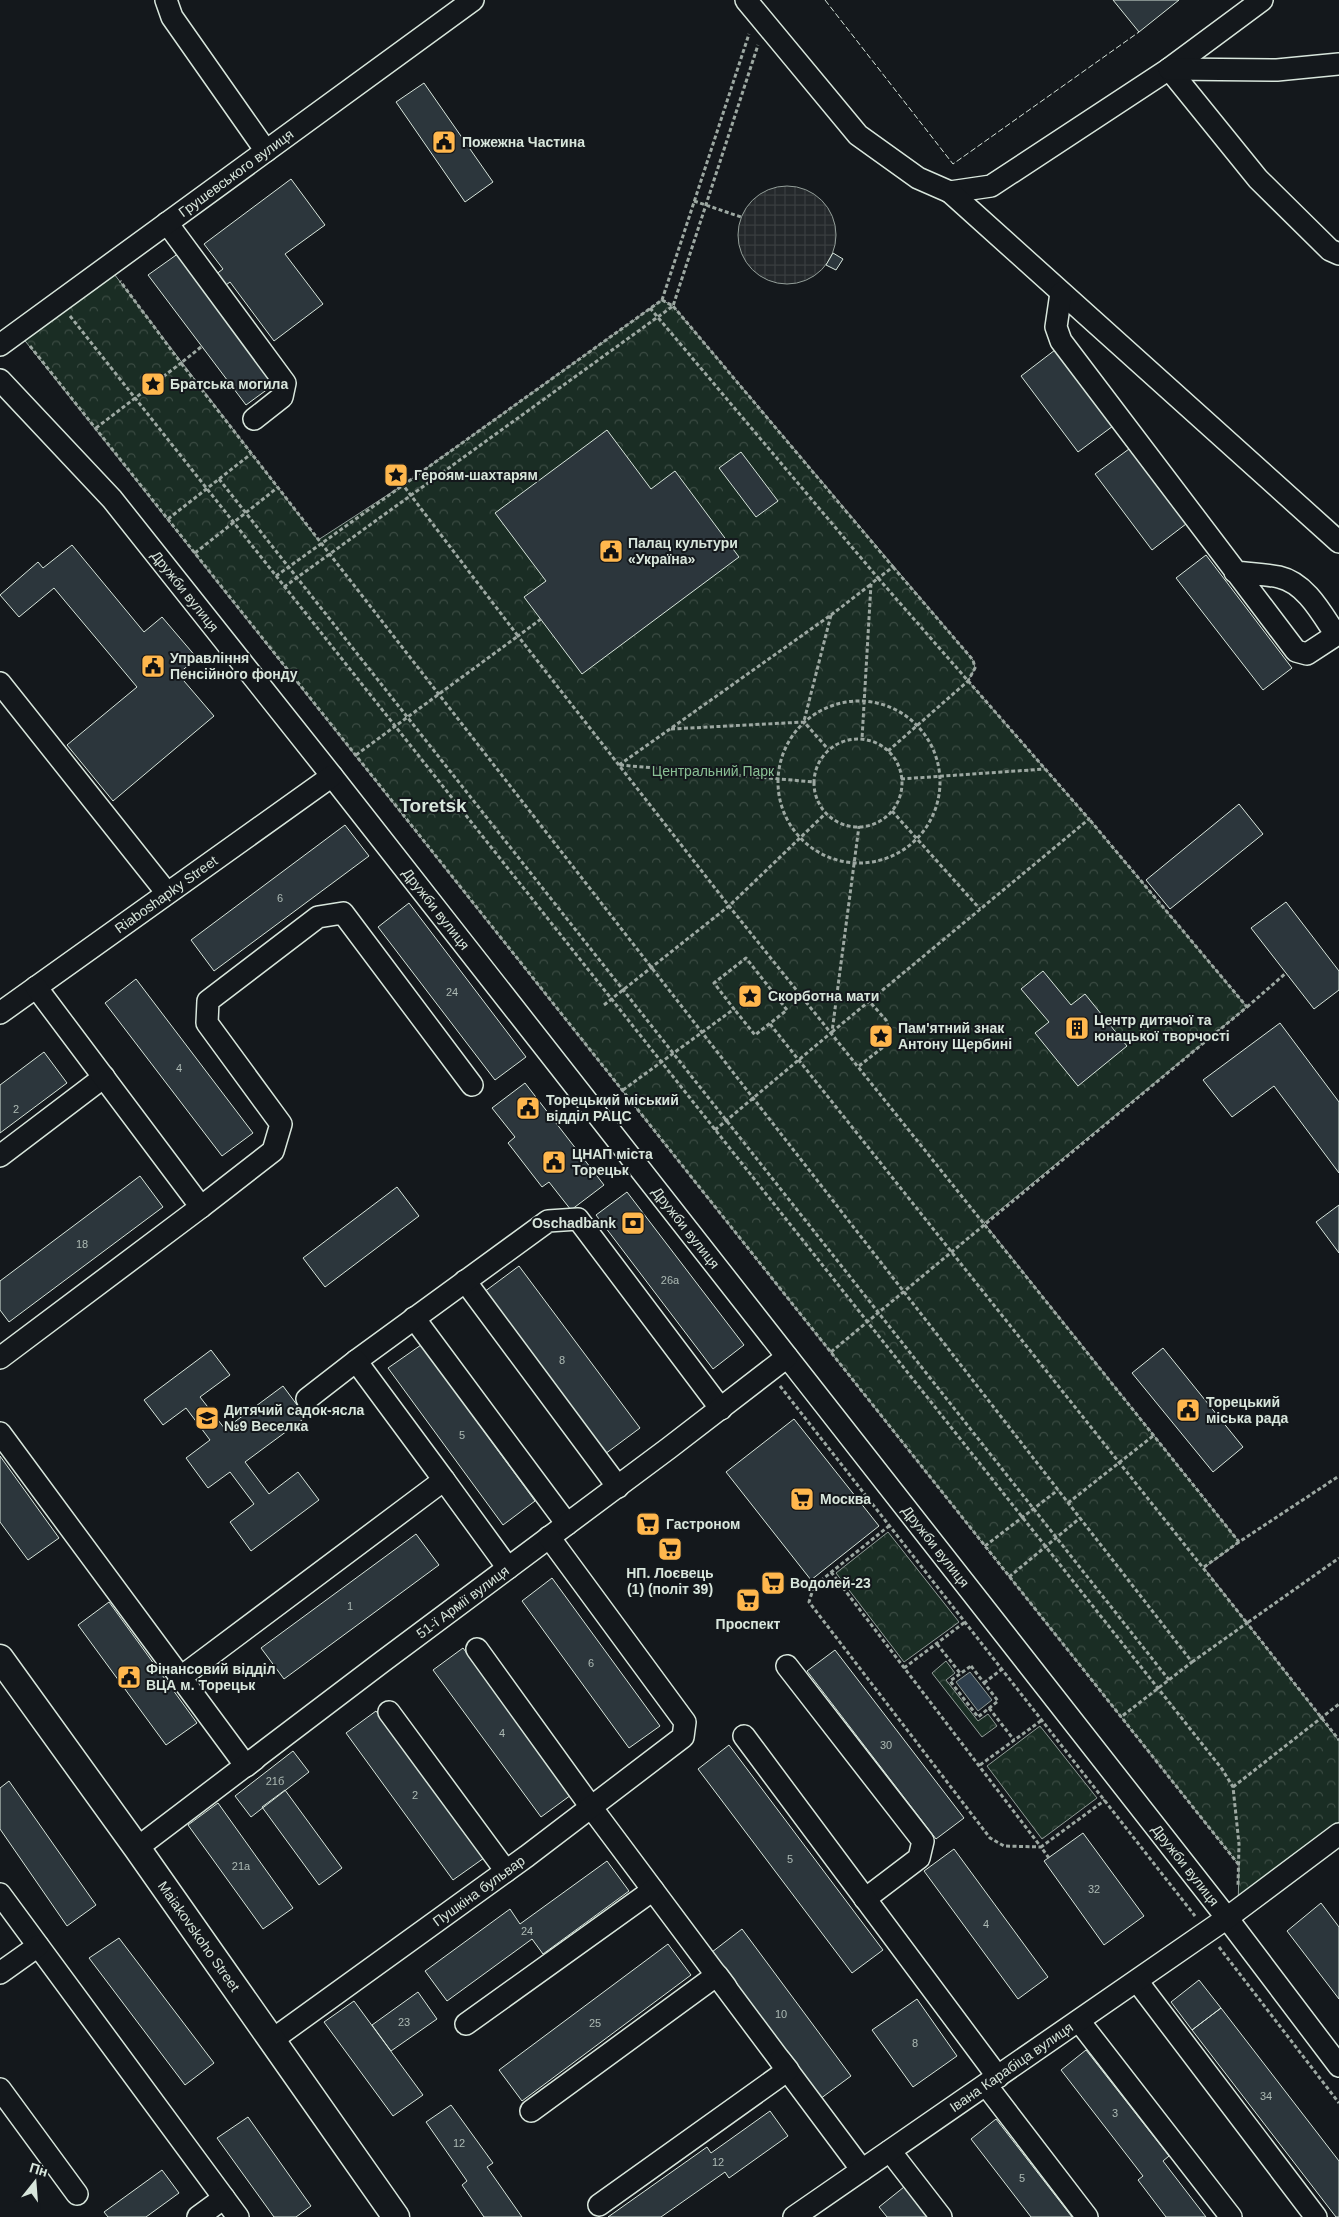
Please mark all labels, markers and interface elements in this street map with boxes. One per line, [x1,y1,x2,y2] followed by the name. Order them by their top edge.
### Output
[175,126,296,220] street label: Грушевського вулиця
[431,129,457,155] public building icon: Пожежна Частина
[462,134,585,150] place label: Пожежна Частина
[140,371,166,397] place icon: Братська мoгила
[170,376,288,392] place label: Братська мoгила
[383,462,409,488] place icon: Героям-шахтарям
[414,467,538,483] place label: Героям-шахтарям
[628,535,738,567] place label: Палац культури «Україна»
[598,538,624,564] public building icon: Палац культури «Україна»
[148,547,222,635] street label: Дружби вулиця
[170,650,298,682] place label: Управління Пенсійного фонду
[140,653,166,679] public building icon: Управління Пенсійного фонду
[652,763,775,779] park label: Центральний Парк
[399,795,467,816] district label: Toretsk
[112,852,221,937] street label: Riaboshapky Street
[399,865,473,953] street label: Дружби вулиця
[277,892,283,904] house number: 6
[737,983,763,1009] place icon: Скорботна мати
[446,986,458,998] house number: 24
[768,988,879,1004] place label: Скорботна мати
[1094,1012,1230,1044] place label: Центр дитячої та юнацької творчості
[1064,1015,1090,1041] building icon: Центр дитячої та юнацької творчості
[898,1020,1012,1052] place label: Пам'ятний знак Антону Щербині
[868,1023,894,1049] place icon: Пам'ятний знак Антону Щербині
[176,1062,182,1074] house number: 4
[546,1092,679,1124] place label: Торецький міський відділ РАЦС
[515,1095,541,1121] public building icon: Торецький міський відділ РАЦС
[13,1103,19,1115] house number: 2
[572,1146,653,1178] place label: ЦНАП міста Торецьк
[541,1149,567,1175] public building icon: ЦНАП міста Торецьк
[649,1184,723,1272] street label: Дружби вулиця
[620,1210,646,1236] bank icon: Oschadbank
[532,1215,616,1231] place label: Oschadbank
[76,1238,88,1250] house number: 18
[661,1274,680,1286] house number: 26а
[559,1354,565,1366] house number: 8
[1206,1394,1289,1426] place label: Торецький міська рада
[1175,1397,1201,1423] public building icon: Торецький міська рада
[224,1402,365,1434] place label: Дитячий садок-ясла №9 Веселка
[194,1405,220,1431] school or university icon: Дитячий садок-ясла №9 Веселка
[459,1429,465,1441] house number: 5
[789,1486,815,1512] supermarket icon: Москва
[820,1491,871,1507] place label: Москва
[899,1503,973,1590] street label: Дружби вулиця
[635,1511,661,1537] supermarket icon: Гастроном
[666,1516,740,1532] place label: Гастроном
[657,1536,683,1562] supermarket icon: НП. Лоєвець (1) (політ 39)
[413,1562,512,1642] street label: 51-ї Армії вулиця
[626,1565,714,1597] place label: НП. Лоєвець (1) (політ 39)
[760,1570,786,1596] supermarket icon: Водолей-23
[790,1575,871,1591] place label: Водолей-23
[735,1587,761,1613] supermarket icon: Проспект
[347,1600,353,1612] house number: 1
[716,1616,781,1632] place label: Проспект
[588,1657,594,1669] house number: 6
[146,1661,276,1693] place label: Фінансовий відділ ВЦА м. Торецьк
[116,1664,142,1690] public building icon: Фінансовий відділ ВЦА м. Торецьк
[499,1727,505,1739] house number: 4
[880,1739,892,1751] house number: 30
[266,1775,284,1787] house number: 21б
[412,1789,418,1801] house number: 2
[1149,1821,1222,1909] street label: Дружби вулиця
[430,1852,528,1929] street label: Пушкіна бульвар
[787,1853,793,1865] house number: 5
[232,1860,251,1872] house number: 21а
[155,1878,243,1994] street label: Maiakovskoho Street
[1088,1883,1100,1895] house number: 32
[983,1918,989,1930] house number: 4
[521,1925,533,1937] house number: 24
[775,2008,787,2020] house number: 10
[398,2016,410,2028] house number: 23
[589,2017,601,2029] house number: 25
[947,2019,1076,2115] street label: Івана Карабіца вулиця
[912,2037,918,2049] house number: 8
[1260,2090,1272,2102] house number: 34
[1112,2107,1118,2119] house number: 3
[453,2137,465,2149] house number: 12
[712,2156,724,2168] house number: 12
[10,2157,60,2207] north arrow
[28,2159,50,2180] text: Пн
[1019,2172,1025,2184] house number: 5

